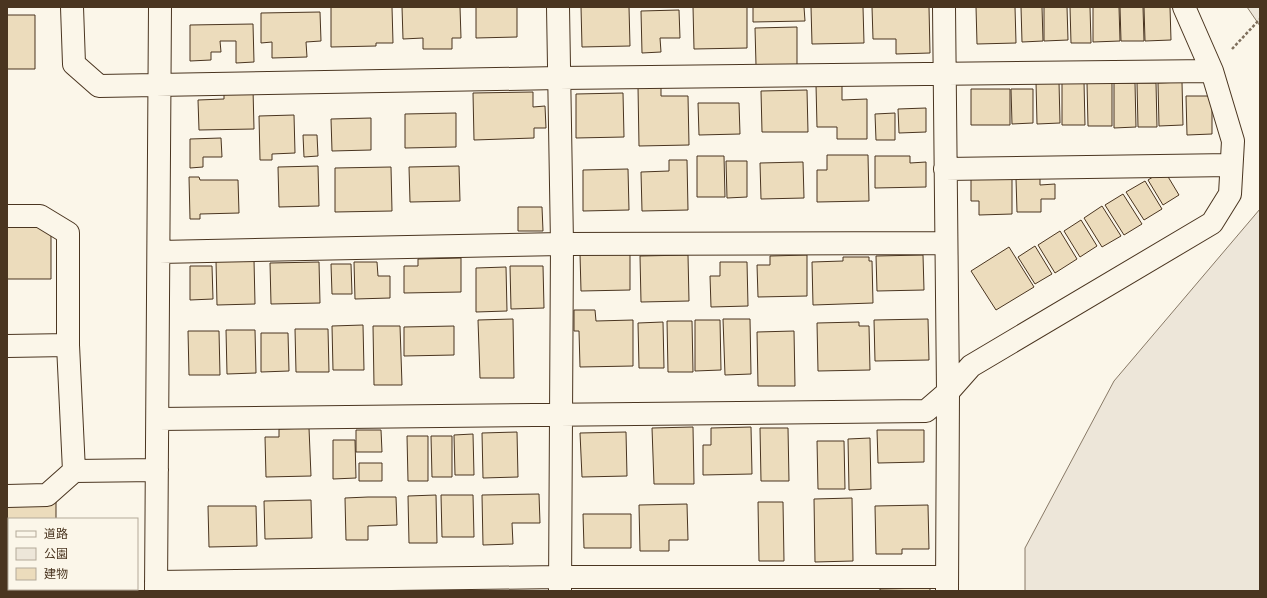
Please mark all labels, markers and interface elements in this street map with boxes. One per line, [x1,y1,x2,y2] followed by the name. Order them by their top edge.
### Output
[8,518,138,590] legend
[44,526,68,543] text: 道路
[44,546,68,563] text: 公園
[44,566,68,583] text: 建物

